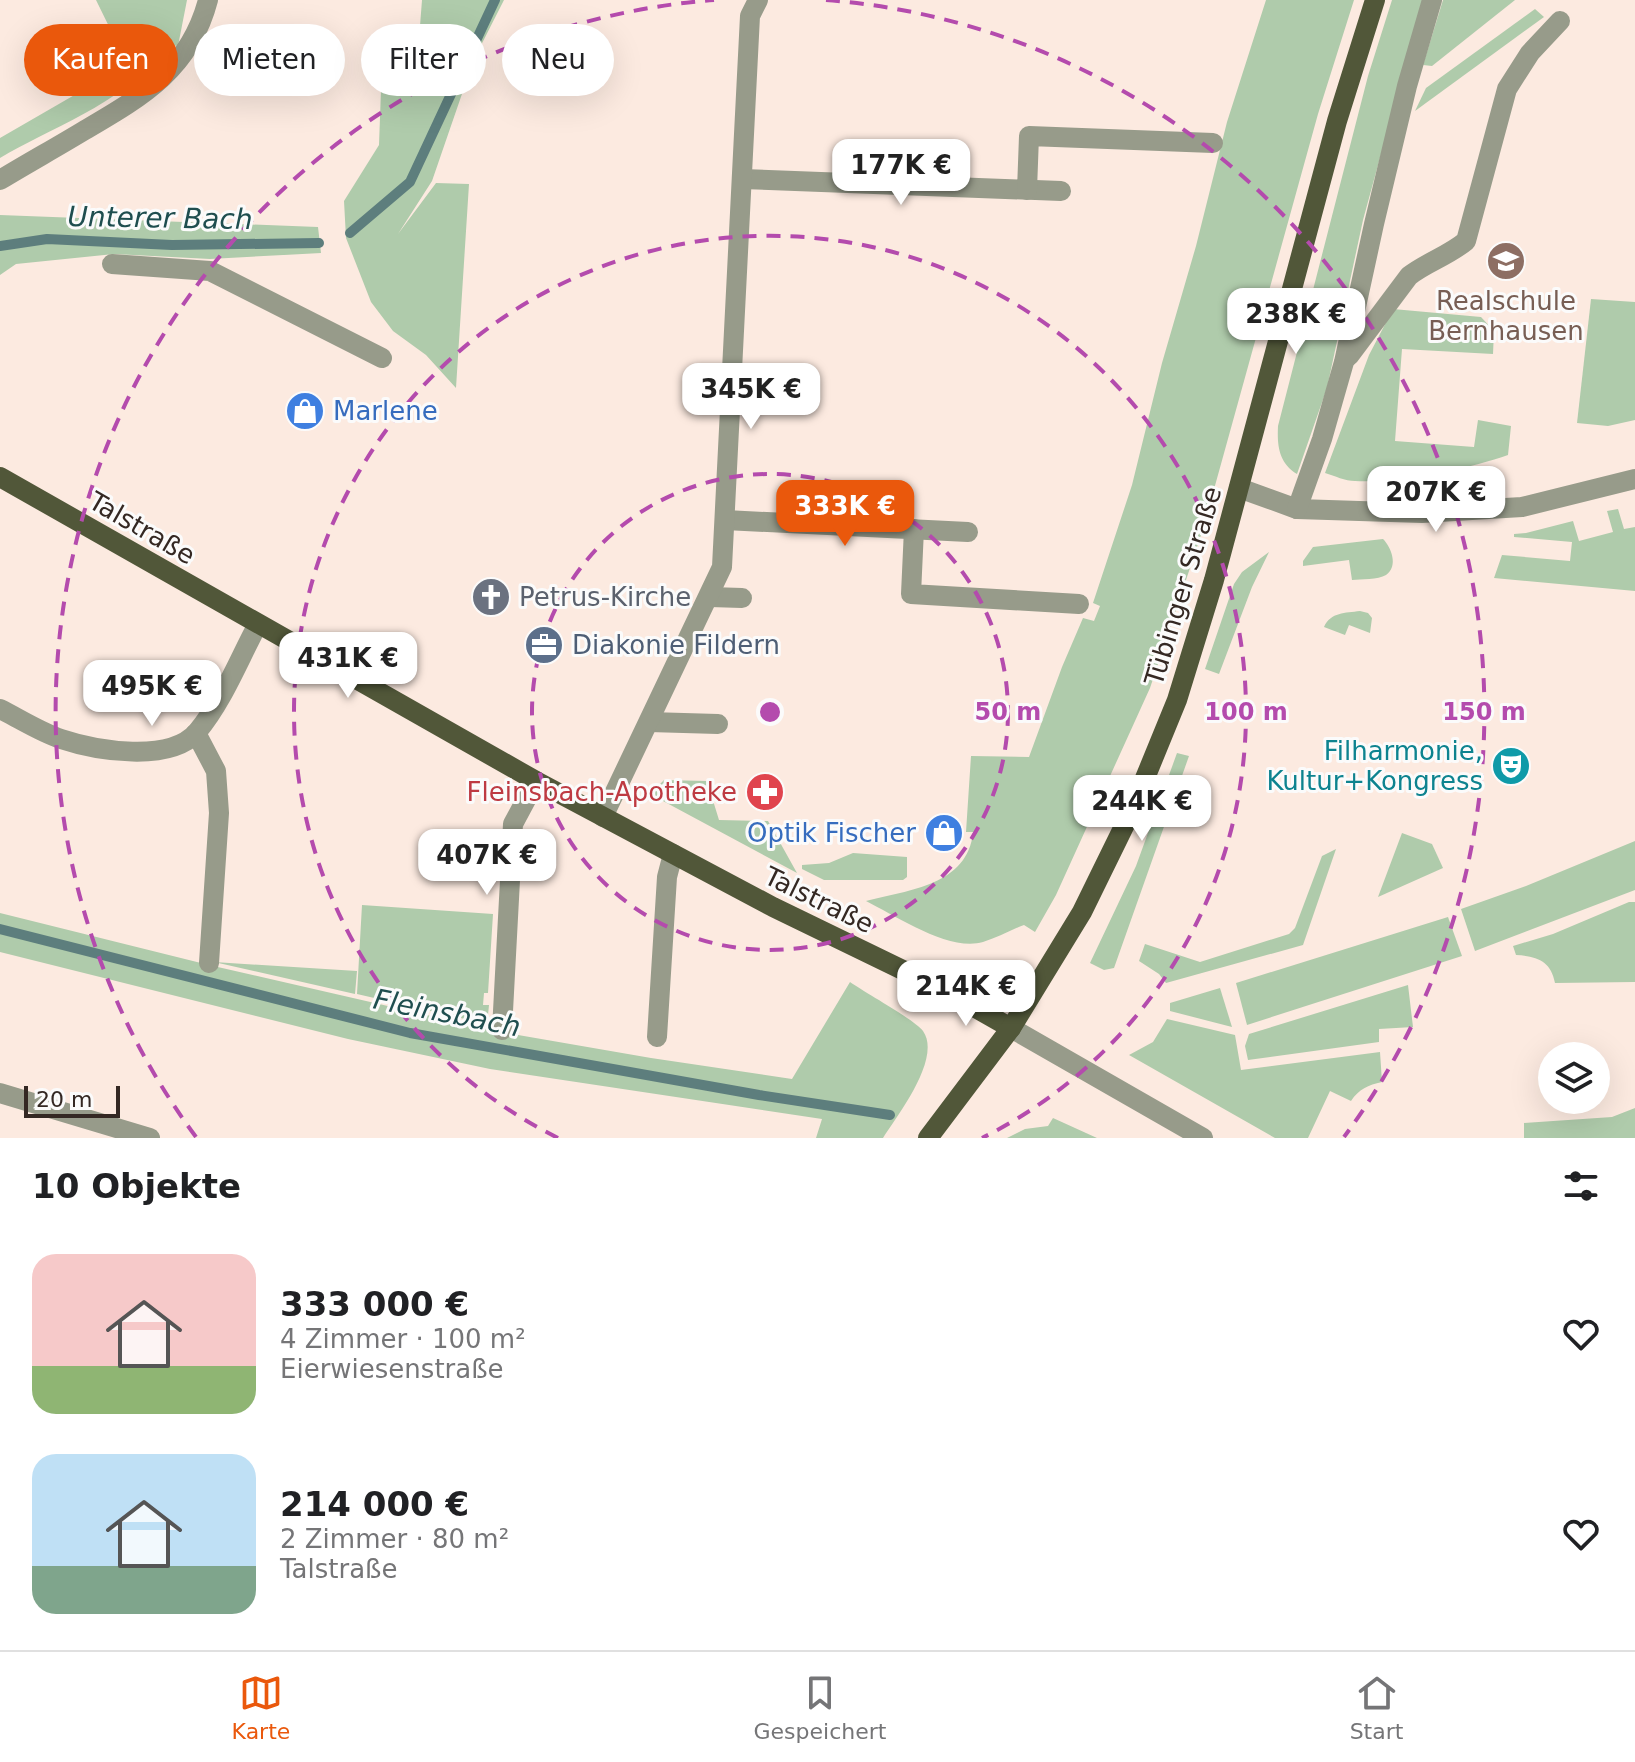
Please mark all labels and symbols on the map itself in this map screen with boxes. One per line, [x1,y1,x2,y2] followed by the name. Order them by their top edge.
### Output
[836,139,966,207] pin: 177K €
[67,200,253,236] water label: Unterer Bach
[1485,240,1527,282] school or university icon: Realschule Bernhausen
[1428,286,1584,346] place label: Realschule Bernhausen
[1231,288,1361,356] pin: 238K €
[686,363,816,431] pin: 345K €
[284,390,326,432] shop icon: Marlene
[333,396,438,426] place label: Marlene
[1371,466,1501,534] pin: 207K €
[780,480,910,548] pin: 333K €
[1138,483,1227,690] street label: Tübinger Straße
[83,485,200,570] street label: Talstraße
[470,576,512,618] church icon: Petrus-Kirche
[519,582,691,612] place label: Petrus-Kirche
[523,624,565,666] office icon: Diakonie Fildern
[572,630,780,660] place label: Diakonie Fildern
[283,632,413,700] pin: 431K €
[87,660,217,728] pin: 495K €
[756,698,784,726] centre of rings
[975,698,1041,726] text: 50 m
[1204,698,1288,726] text: 100 m
[1442,698,1526,726] text: 150 m
[1267,736,1483,796] place label: Filharmonie, Kultur+Kongress
[1490,745,1532,787] theatre icon: Filharmonie, Kultur+Kongress
[744,771,786,813] pharmacy icon: Fleinsbach-Apotheke
[1077,775,1207,843] pin: 244K €
[467,777,737,807] place label: Fleinsbach-Apotheke
[923,812,965,854] shop icon: Optik Fischer
[747,818,916,848] place label: Optik Fischer
[422,829,552,897] pin: 407K €
[759,860,878,939] street label: Talstraße
[901,960,1031,1028] pin: 214K €
[371,983,523,1043] water label: Fleinsbach
[24,1082,120,1118] scale bar

